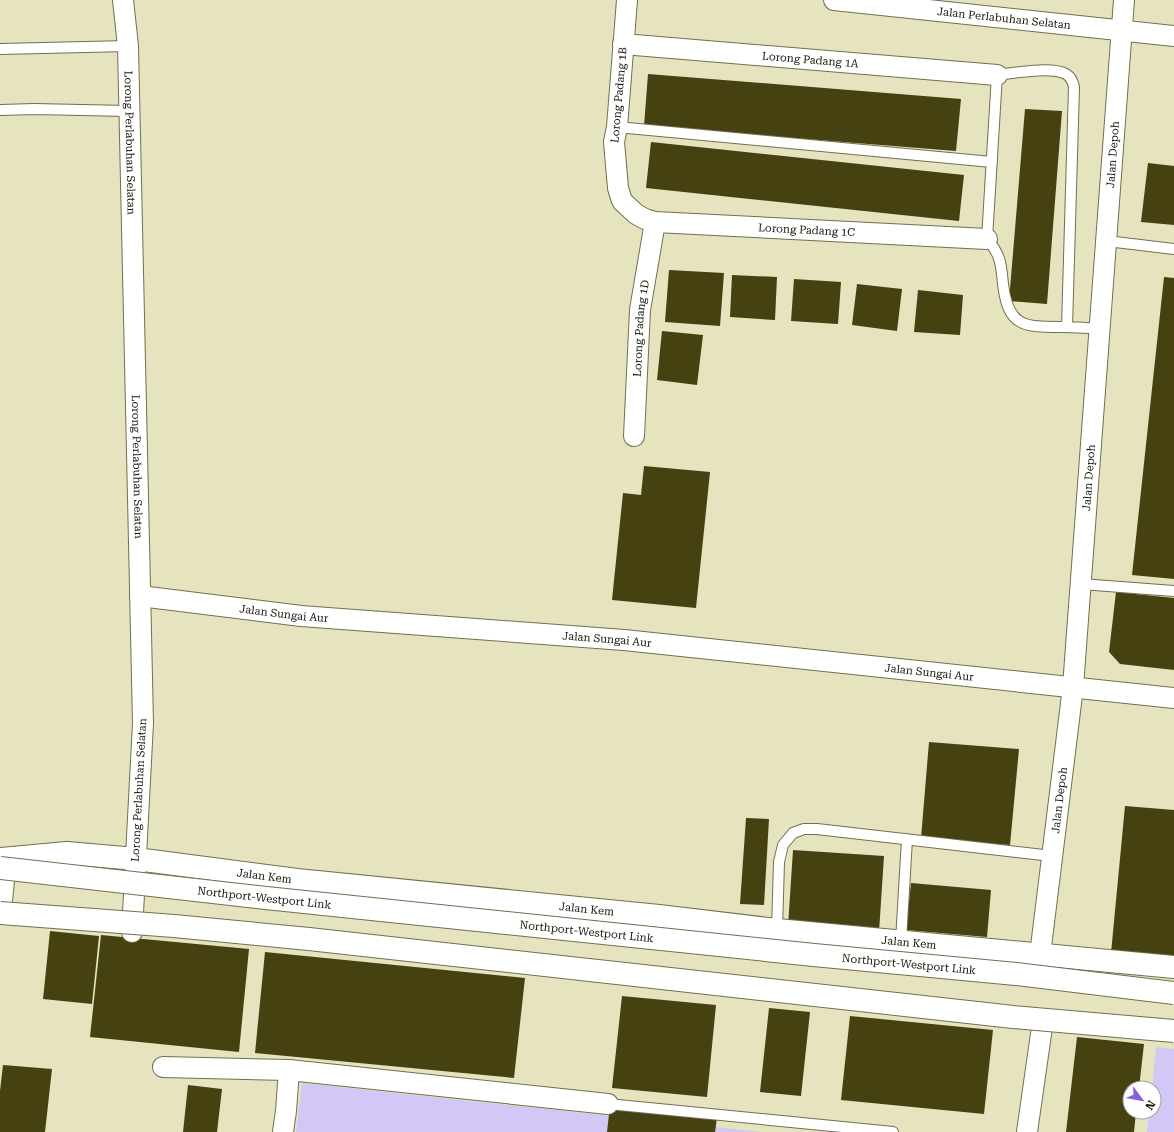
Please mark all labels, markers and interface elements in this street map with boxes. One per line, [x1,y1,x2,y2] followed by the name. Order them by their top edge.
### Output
[937,4,1072,32] street label: Jalan Perlabuhan Selatan
[608,47,630,143] street label: Lorong Padang 1B
[762,49,859,70] street label: Lorong Padang 1A
[122,71,138,215] street label: Lorong Perlabuhan Selatan
[1104,121,1121,188] street label: Jalan Depoh
[758,221,855,239] street label: Lorong Padang 1C
[630,279,652,377] street label: Lorong Padang 1D
[129,394,145,539] street label: Lorong Perlabuhan Selatan
[1080,444,1098,511] street label: Jalan Depoh
[239,602,329,625] street label: Jalan Sungai Aur
[562,629,653,649] street label: Jalan Sungai Aur
[884,661,975,683] street label: Jalan Sungai Aur
[129,718,149,862] street label: Lorong Perlabuhan Selatan
[1049,766,1070,834] street label: Jalan Depoh
[236,866,293,886] street label: Jalan Kem
[197,884,332,911] street label: Northport-Westport Link
[559,900,615,918] street label: Jalan Kem
[519,918,654,945] street label: Northport-Westport Link
[881,933,937,951] street label: Jalan Kem
[841,951,977,977] street label: Northport-Westport Link
[1122,1080,1162,1120] north arrow
[1142,1098,1158,1113] text: N

